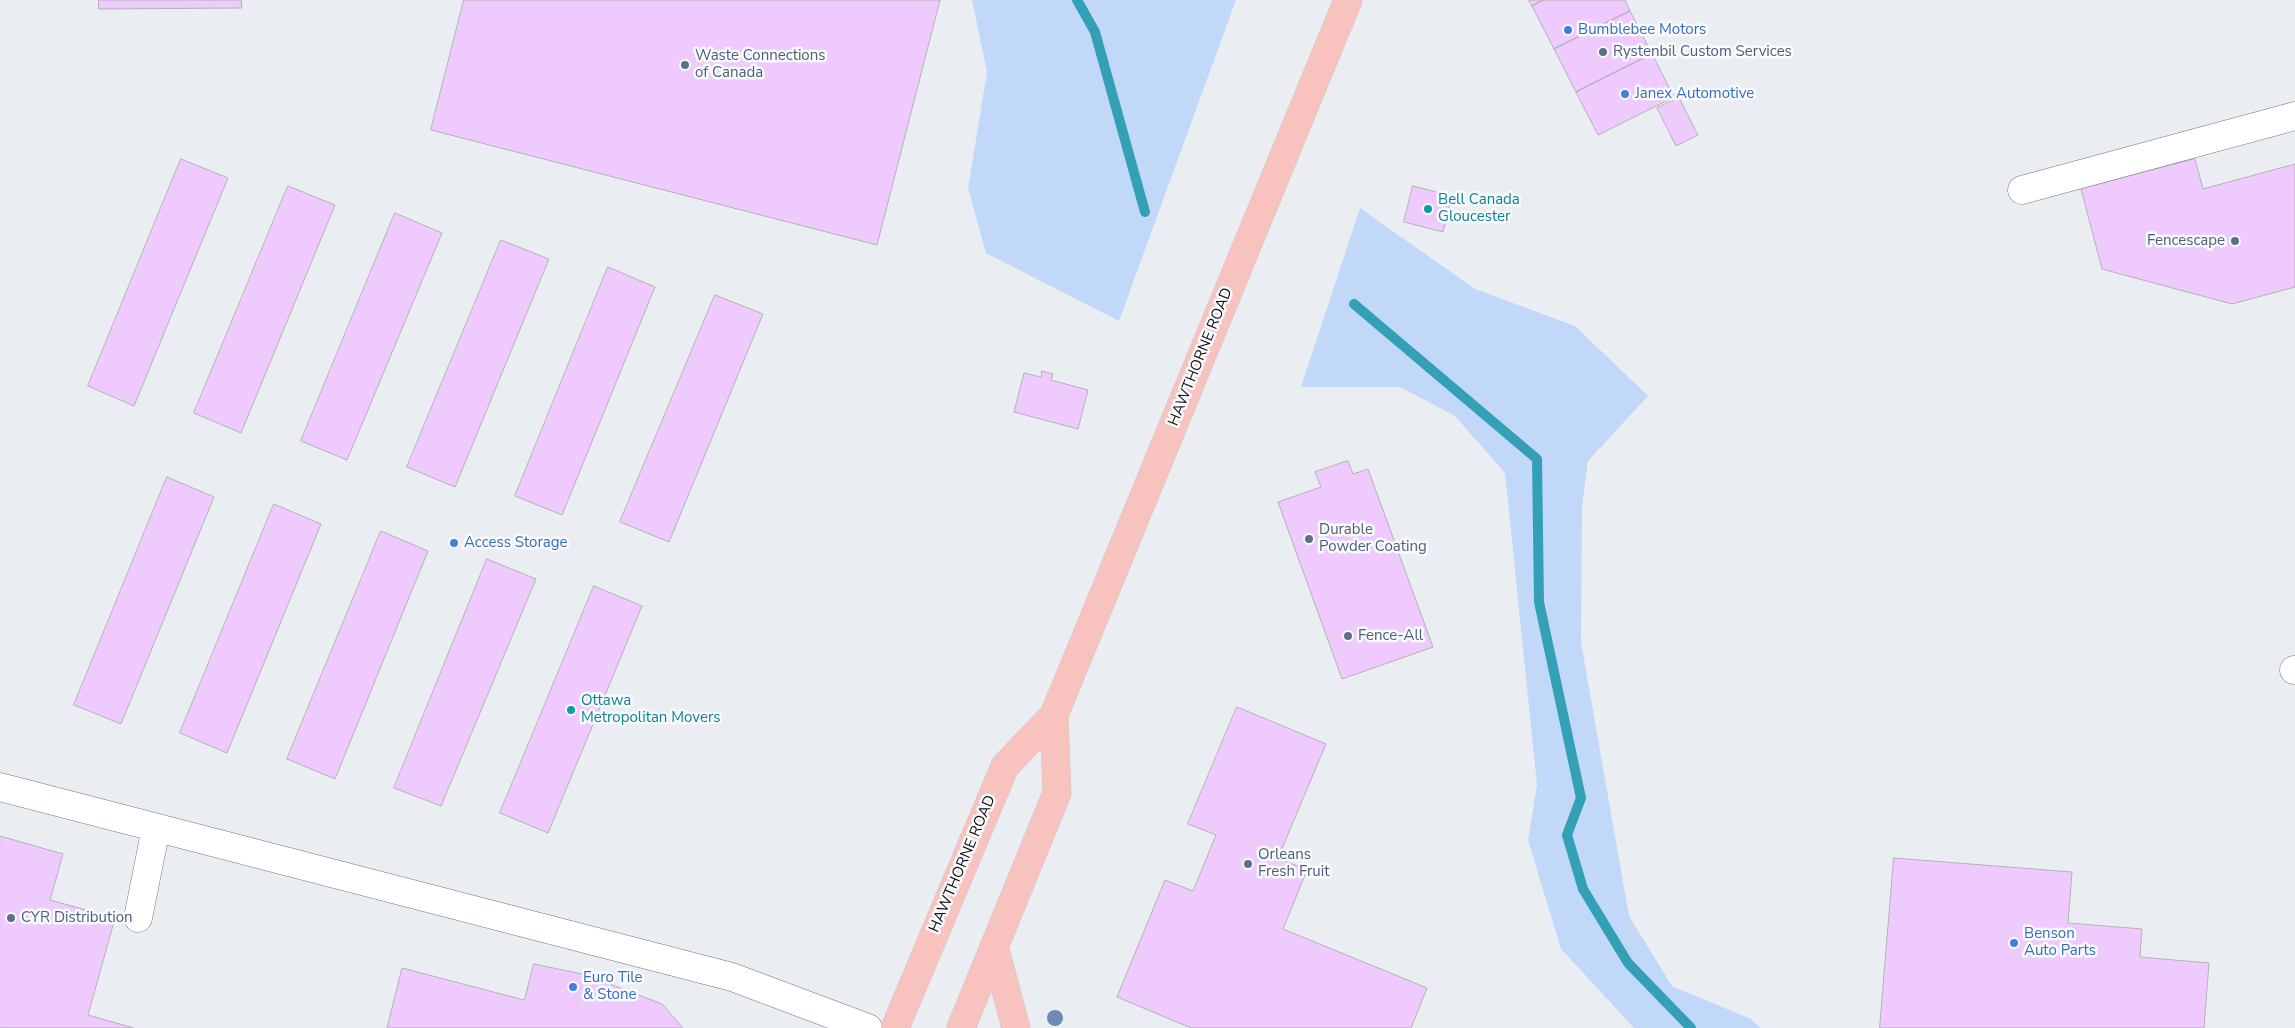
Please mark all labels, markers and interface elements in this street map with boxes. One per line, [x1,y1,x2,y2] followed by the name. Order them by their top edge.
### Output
[1578,21,1706,39] place label: Bumblebee Motors
[1562,24,1574,36] marker: Bumblebee Motors
[1613,43,1792,61] place label: Rystenbil Custom Services
[1597,46,1609,58] marker: Rystenbil Custom Services
[695,47,825,82] place label: Waste Connections of Canada
[679,59,691,71] marker: Waste Connections of Canada
[1635,85,1754,103] place label: Janex Automotive
[1619,88,1631,100] marker: Janex Automotive
[1438,191,1520,226] place label: Bell Canada Gloucester
[1422,203,1434,215] marker: Bell Canada Gloucester
[2147,232,2225,250] place label: Fencescape
[2229,235,2241,247] marker: Fencescape
[1165,285,1237,429] street label: HAWTHORNE ROAD
[1319,521,1427,556] place label: Durable Powder Coating
[1303,533,1315,545] marker: Durable Powder Coating
[464,534,567,552] place label: Access Storage
[448,537,460,549] marker: Access Storage
[1358,627,1423,645] place label: Fence-All
[1342,630,1354,642] marker: Fence-All
[581,692,720,727] place label: Ottawa Metropolitan Movers
[565,704,577,716] marker: Ottawa Metropolitan Movers
[926,793,1000,935] street label: HAWTHORNE ROAD
[1258,846,1329,881] place label: Orleans Fresh Fruit
[1242,858,1254,870] marker: Orleans Fresh Fruit
[21,909,133,927] place label: CYR Distribution
[5,912,17,924] marker: CYR Distribution
[2024,925,2096,960] place label: Benson Auto Parts
[2008,937,2020,949] marker: Benson Auto Parts
[583,969,642,1004] place label: Euro Tile & Stone
[567,981,579,993] marker: Euro Tile & Stone

